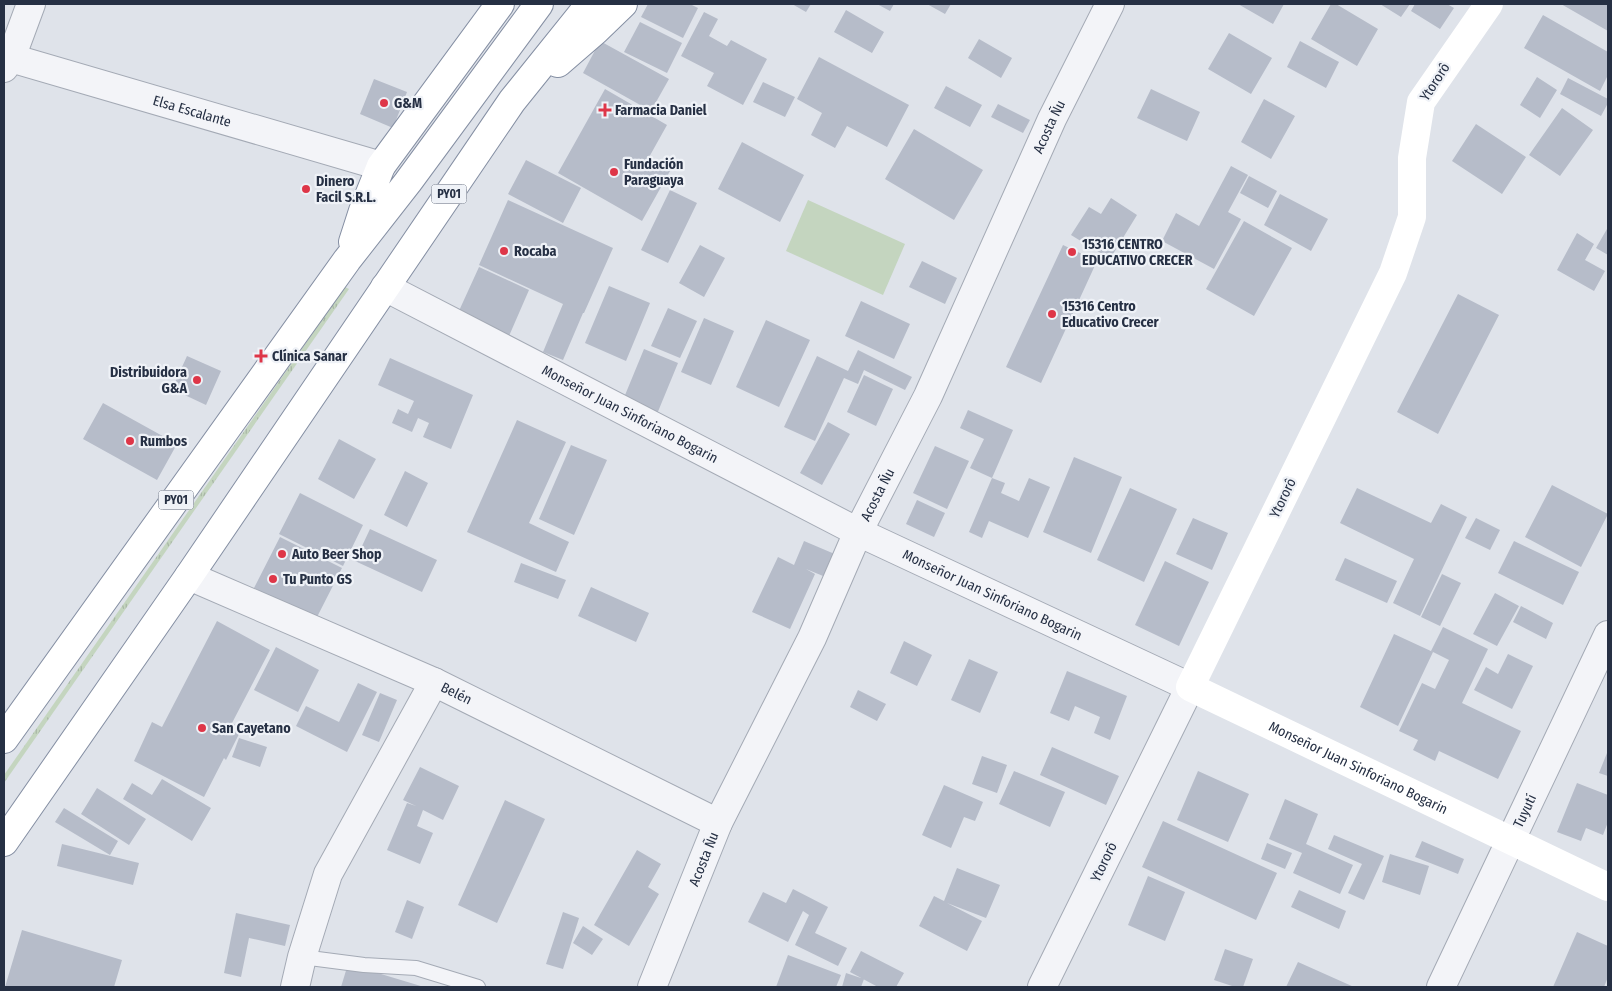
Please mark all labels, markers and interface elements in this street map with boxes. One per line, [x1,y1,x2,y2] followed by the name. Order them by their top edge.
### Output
[1416,60,1454,104] street label: Ytororô
[151,91,233,130] street label: Elsa Escalante
[394,95,422,112] place label: G&M
[378,97,390,109] marker: G&M
[1029,97,1069,156] street label: Acosta Ñu
[615,102,707,119] place label: Farmacia Daniel
[599,104,611,116] marker: Farmacia Daniel
[624,156,684,189] place label: Fundación Paraguaya
[608,166,620,178] marker: Fundación Paraguaya
[316,173,376,206] place label: Dinero Facil S.R.L.
[300,183,312,195] marker: Dinero Facil S.R.L.
[432,184,466,203] road number: PY01
[1082,236,1193,269] place label: 15316 CENTRO EDUCATIVO CRECER
[514,243,557,260] place label: Rocaba
[498,245,510,257] marker: Rocaba
[1066,246,1078,258] marker: 15316 CENTRO EDUCATIVO CRECER
[1062,298,1160,331] place label: 15316 Centro Educativo Crecer
[1046,308,1058,320] marker: 15316 Centro Educativo Crecer
[272,348,348,365] place label: Clínica Sanar
[254,349,268,363] marker: Clínica Sanar
[539,361,721,467] street label: Monseñor Juan Sinforiano Bogarin
[110,364,187,397] place label: Distribuidora G&A
[191,374,203,386] marker: Distribuidora G&A
[140,433,187,450] place label: Rumbos
[124,435,136,447] marker: Rumbos
[857,465,898,524] street label: Acosta Ñu
[1266,475,1300,521] street label: Ytororô
[158,490,194,510] road number: PY01
[291,546,382,563] place label: Auto Beer Shop
[900,546,1085,644] street label: Monseñor Juan Sinforiano Bogarin
[276,548,288,560] marker: Auto Beer Shop
[283,571,352,588] place label: Tu Punto GS
[267,573,279,585] marker: Tu Punto GS
[438,678,475,708] street label: Belén
[1266,718,1451,818] street label: Monseñor Juan Sinforiano Bogarin
[212,720,291,737] place label: San Cayetano
[196,722,208,734] marker: San Cayetano
[1509,791,1540,830] street label: Tuyutí
[685,829,722,889] street label: Acosta Ñu
[1087,839,1121,885] street label: Ytororô

